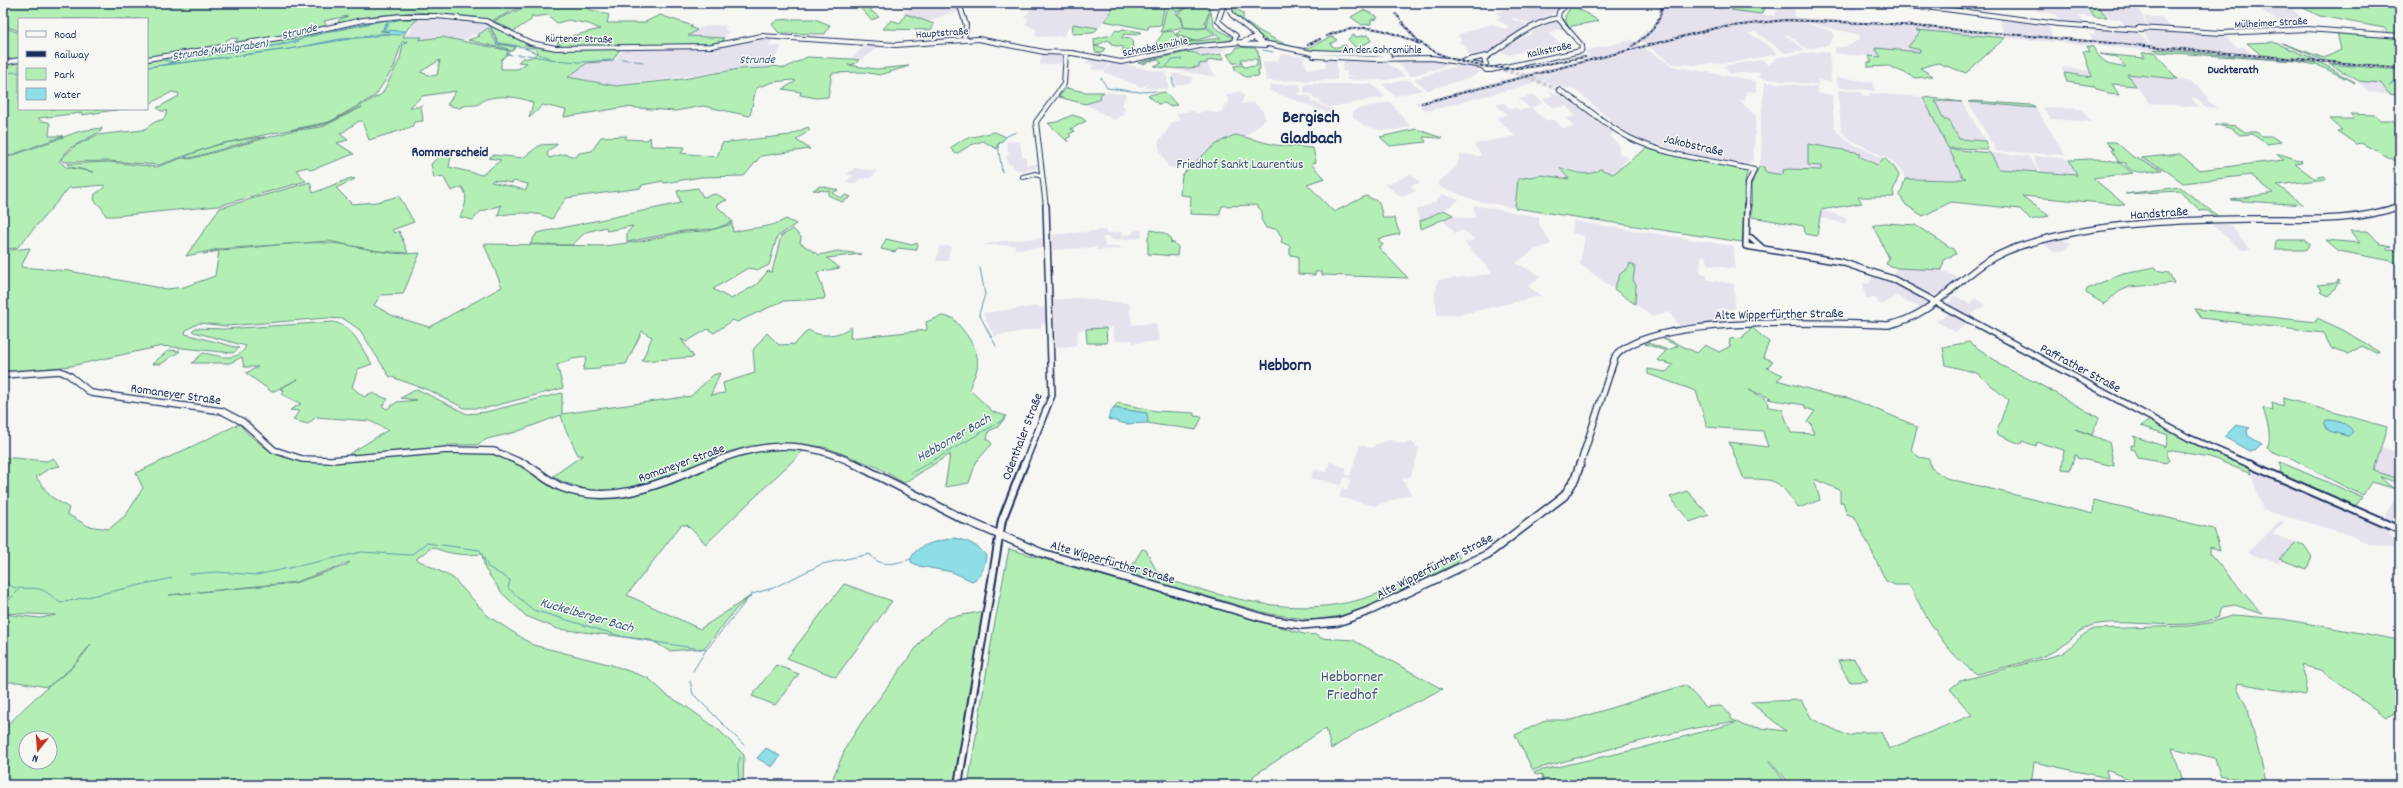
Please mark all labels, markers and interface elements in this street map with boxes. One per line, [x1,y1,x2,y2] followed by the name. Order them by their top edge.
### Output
[2234,14,2308,34] street label: Mülheimer Straße
[18,18,148,110] legend
[280,20,319,45] water label: Strunde
[915,24,969,44] street label: Hauptstraße
[54,27,76,44] text: Road
[545,31,613,49] street label: Kürtener Straße
[1121,34,1190,62] street label: Schnabelsmühle
[171,35,270,66] water label: Strunde (Mühlgraben)
[1526,38,1573,63] street label: Kalkstraße
[1342,43,1422,59] street label: An der Gohrsmühle
[54,47,90,64] text: Railway
[739,52,776,69] water label: Strunde
[2208,62,2259,79] district label: Duckterath
[54,67,75,84] text: Park
[54,87,81,104] text: Water
[1280,106,1342,152] district label: Bergisch Gladbach
[1662,130,1725,163] street label: Jakobstraße
[412,143,489,163] district label: Rommerscheid
[1177,156,1303,175] park label: Friedhof Sankt Laurentius
[2130,203,2189,226] street label: Handstraße
[1715,305,1844,326] street label: Alte Wipperfürther Straße
[2036,340,2124,399] street label: Paffrather Straße
[1259,355,1311,379] district label: Hebborn
[129,380,222,411] street label: Romaneyer Straße
[998,390,1049,483] street label: Odenthaler Straße
[913,409,996,468] water label: Hebborner Bach
[636,440,728,489] street label: Romaneyer Straße
[1373,529,1497,605] street label: Alte Wipperfürther Straße
[1048,537,1177,590] street label: Alte Wipperfürther Straße
[537,593,636,639] water label: Kuckelberger Bach
[1321,666,1383,707] park label: Hebborner Friedhof
[18,730,58,770] north arrow
[30,749,41,766] text: N

